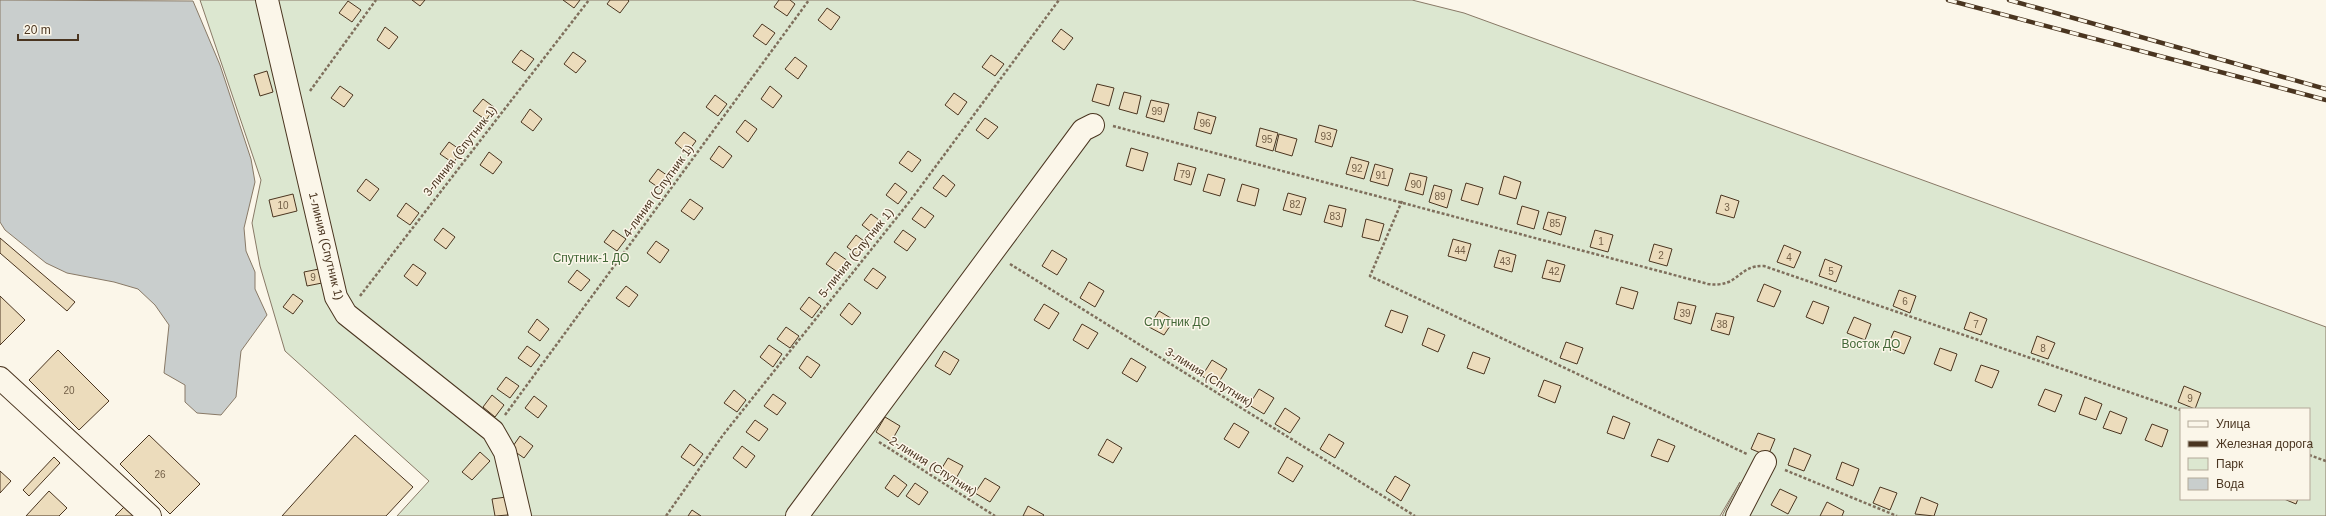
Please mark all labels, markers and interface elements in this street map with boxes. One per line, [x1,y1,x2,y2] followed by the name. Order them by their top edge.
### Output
[18,16,78,42] scale bar
[24,23,51,37] text: 20 m
[420,103,500,199] street label: 3-линия (Спутник 1)
[1151,106,1163,117] house number: 99
[1199,118,1211,129] house number: 96
[1320,131,1332,142] house number: 93
[1261,134,1273,145] house number: 95
[620,142,696,240] street label: 4-линия (Спутник 1)
[1351,163,1363,174] house number: 92
[1179,169,1191,180] house number: 79
[1375,170,1387,181] house number: 91
[1410,179,1422,190] house number: 90
[306,191,346,301] street label: 1-линия (Спутник 1)
[1434,191,1446,202] house number: 89
[1289,199,1301,210] house number: 82
[277,200,289,211] house number: 10
[1724,202,1730,213] house number: 3
[816,206,896,300] street label: 5-линия (Спутник 1)
[1329,211,1341,222] house number: 83
[1549,218,1561,229] house number: 85
[1598,236,1604,247] house number: 1
[1454,245,1466,256] house number: 44
[1658,250,1664,261] house number: 2
[553,251,629,265] park label: Спутник-1 ДО
[1786,252,1792,263] house number: 4
[1499,256,1511,267] house number: 43
[1548,266,1560,277] house number: 42
[1828,266,1834,277] house number: 5
[310,272,316,283] house number: 9
[1902,296,1908,307] house number: 6
[1679,308,1691,319] house number: 39
[1144,315,1210,329] park label: Спутник ДО
[1716,319,1728,330] house number: 38
[1973,319,1979,330] house number: 7
[1842,337,1900,351] park label: Восток ДО
[2040,343,2046,354] house number: 8
[1163,344,1255,410] street label: 3-линия (Спутник)
[63,385,75,396] house number: 20
[2187,393,2193,404] house number: 9
[2180,408,2310,500] legend
[2216,417,2250,431] text: Улица
[887,433,979,499] street label: 2-линия (Спутник)
[2216,437,2313,451] text: Железная дорога
[2216,457,2244,471] text: Парк
[154,469,166,480] house number: 26
[2216,477,2244,491] text: Вода

